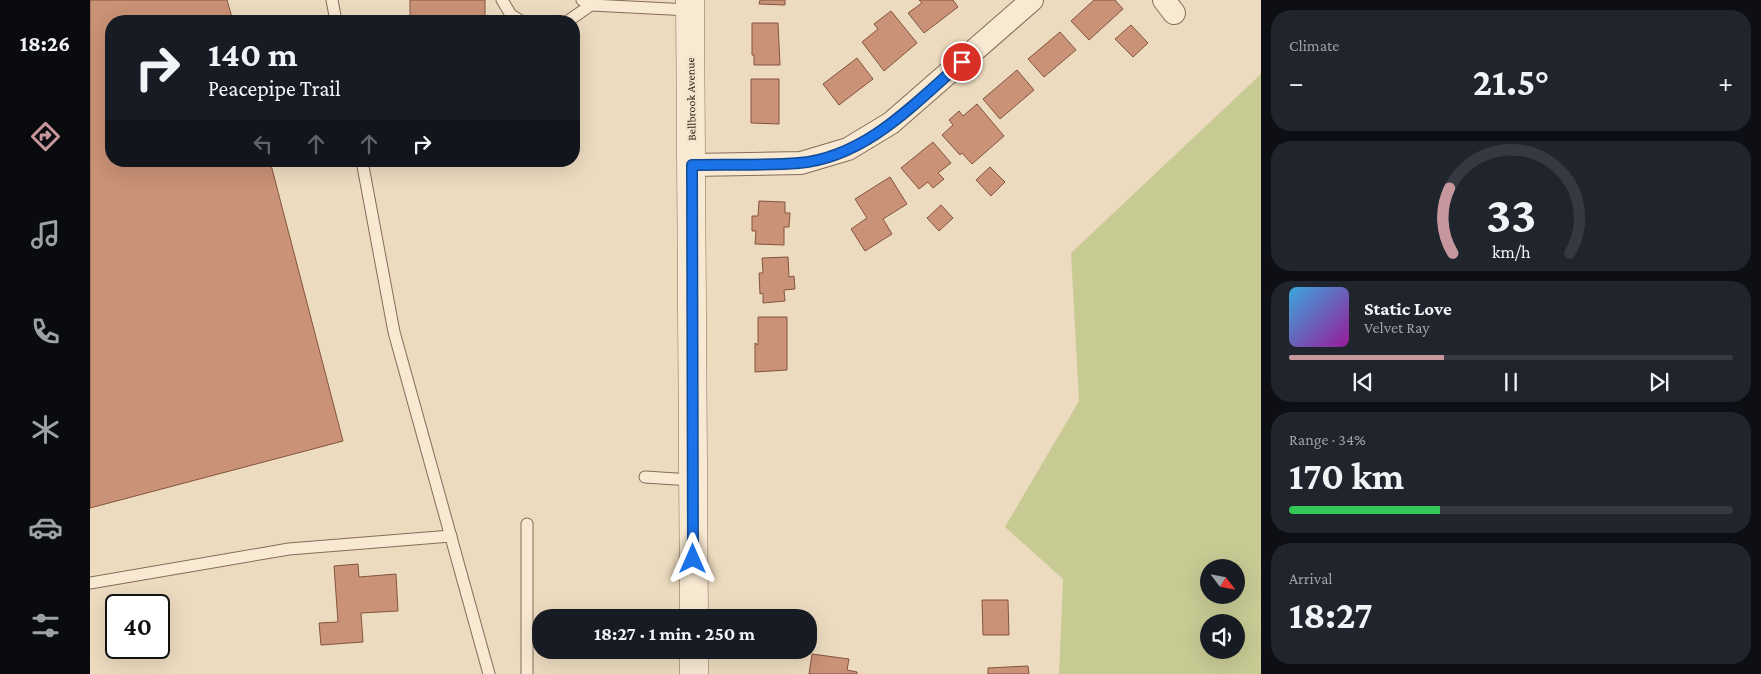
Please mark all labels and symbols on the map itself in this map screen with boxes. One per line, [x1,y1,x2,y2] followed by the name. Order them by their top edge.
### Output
[941,41,983,83] pin
[683,57,699,141] street label: Bellbrook Avenue
[666,532,718,584] position arrow
[1200,559,1245,604] north arrow
[105,594,170,659] speed limit sign: 40

